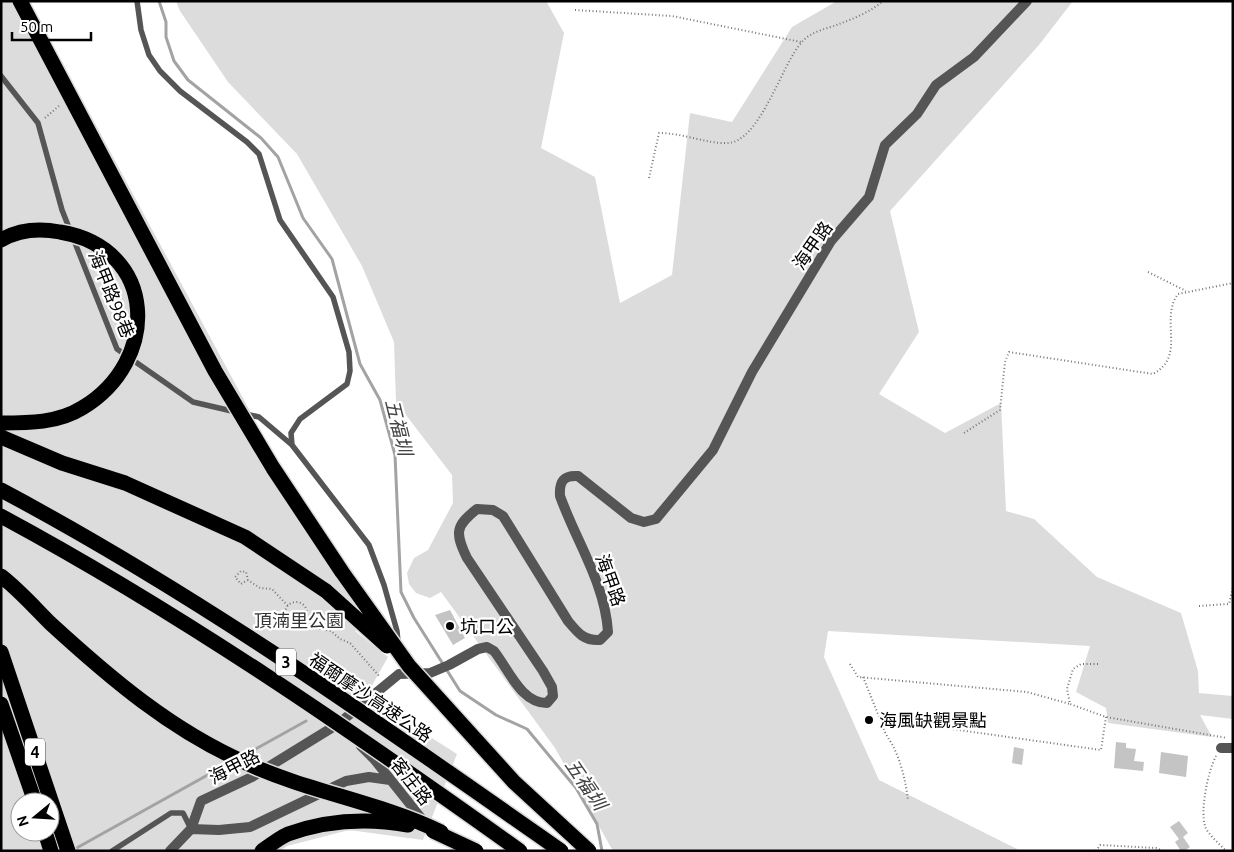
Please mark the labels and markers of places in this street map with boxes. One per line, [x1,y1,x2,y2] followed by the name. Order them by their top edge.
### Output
[460,616,514,636] place label: 坑口公
[444,620,456,632] marker: 坑口公
[879,710,987,730] place label: 海風缺觀景點
[863,714,875,726] marker: 海風缺觀景點

